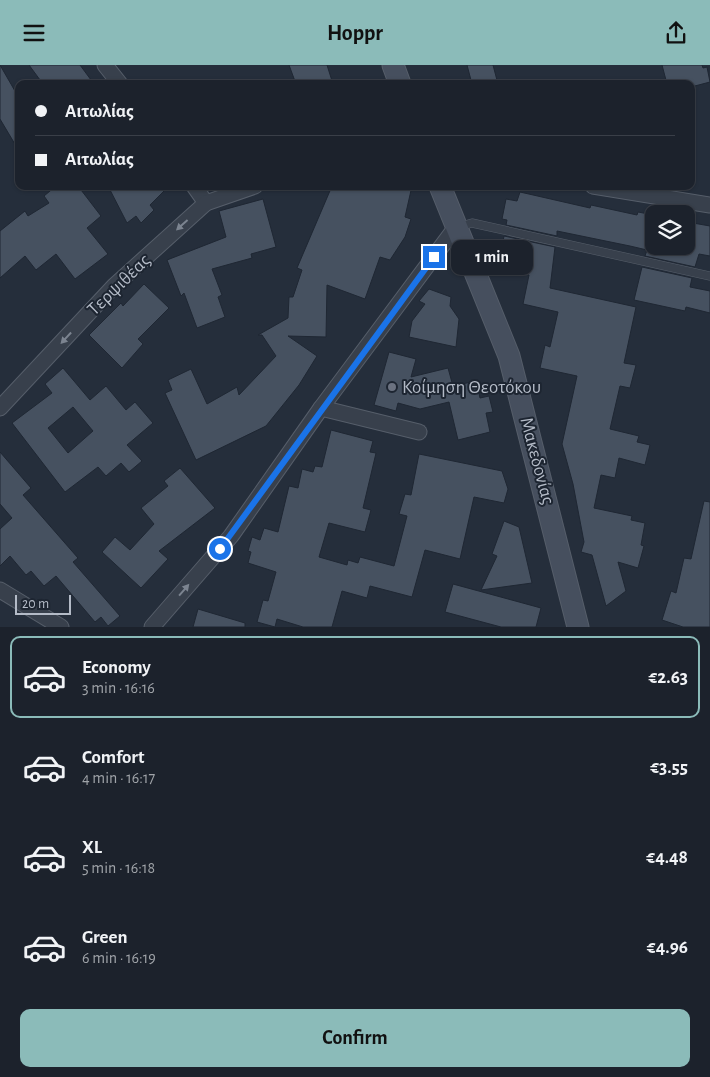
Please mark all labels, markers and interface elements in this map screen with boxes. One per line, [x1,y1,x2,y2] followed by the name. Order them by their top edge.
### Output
[20,19,48,47] icon: menu
[662,19,690,47] icon: share
[327,22,383,44] text: Hoppr
[65,102,134,121] text: Αιτωλίας
[65,150,134,169] text: Αιτωλίας
[645,205,695,255] map controls
[645,205,695,255] button: layers
[176,219,189,230] one-way arrow
[452,239,534,275] callout: 1 min
[423,246,445,268] route end
[475,249,509,265] text: 1 min
[84,251,154,319] street label: Τερψιθέας
[60,332,72,344] one-way arrow
[402,378,541,397] place label: Κοίμηση Θεοτόκου
[386,381,398,393] marker: Κοίμηση Θεοτόκου
[516,415,558,507] street label: Μακεδονίας
[209,538,231,560] route start
[179,584,190,597] one-way arrow
[15,592,71,615] scale bar
[22,597,49,611] text: 20 m
[22,655,67,700] icon: car
[82,658,151,677] text: Economy
[648,668,688,687] text: €2.63
[82,680,155,696] text: 3 min · 16:16
[22,745,67,790] icon: car
[82,748,144,767] text: Comfort
[650,758,688,777] text: €3.55
[82,770,155,786] text: 4 min · 16:17
[22,835,67,880] icon: car
[82,838,102,857] text: XL
[646,848,688,867] text: €4.48
[82,860,155,876] text: 5 min · 16:18
[22,925,67,970] icon: car
[82,928,128,947] text: Green
[647,938,688,957] text: €4.96
[82,950,156,966] text: 6 min · 16:19
[20,1009,690,1067] button: Confirm

